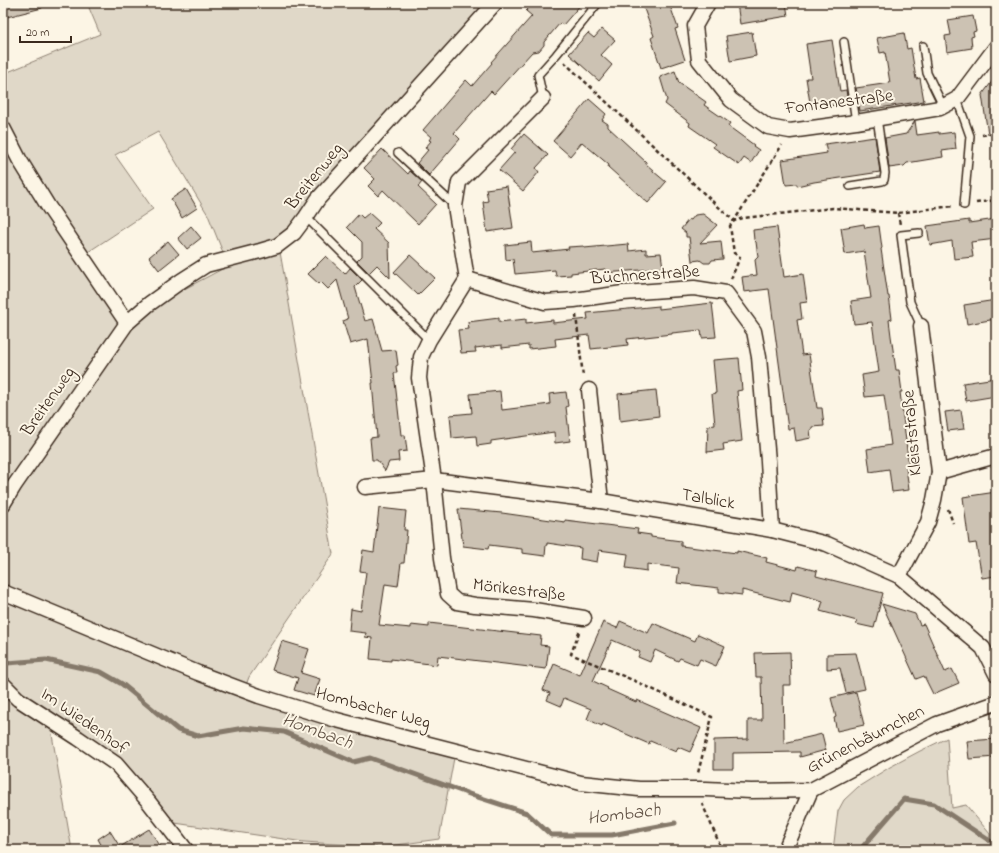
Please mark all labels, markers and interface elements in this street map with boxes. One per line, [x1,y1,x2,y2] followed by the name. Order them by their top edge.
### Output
[20,18,71,44] scale bar
[26,24,49,42] text: 20 m
[782,83,896,123] street label: Fontanestraße
[279,138,351,218] street label: Breitenweg
[589,259,701,293] street label: Büchnerstraße
[15,362,83,444] street label: Breitenweg
[896,388,930,477] street label: Kleiststraße
[679,482,737,518] street label: Talblick
[471,572,568,610] street label: Mörikestraße
[35,682,134,762] street label: Im Wiedenhof
[313,683,433,735] street label: Hombacher Weg
[803,699,930,781] street label: Grünenbäumchen
[279,709,355,755] water label: Hombach
[586,797,663,833] water label: Hombach

